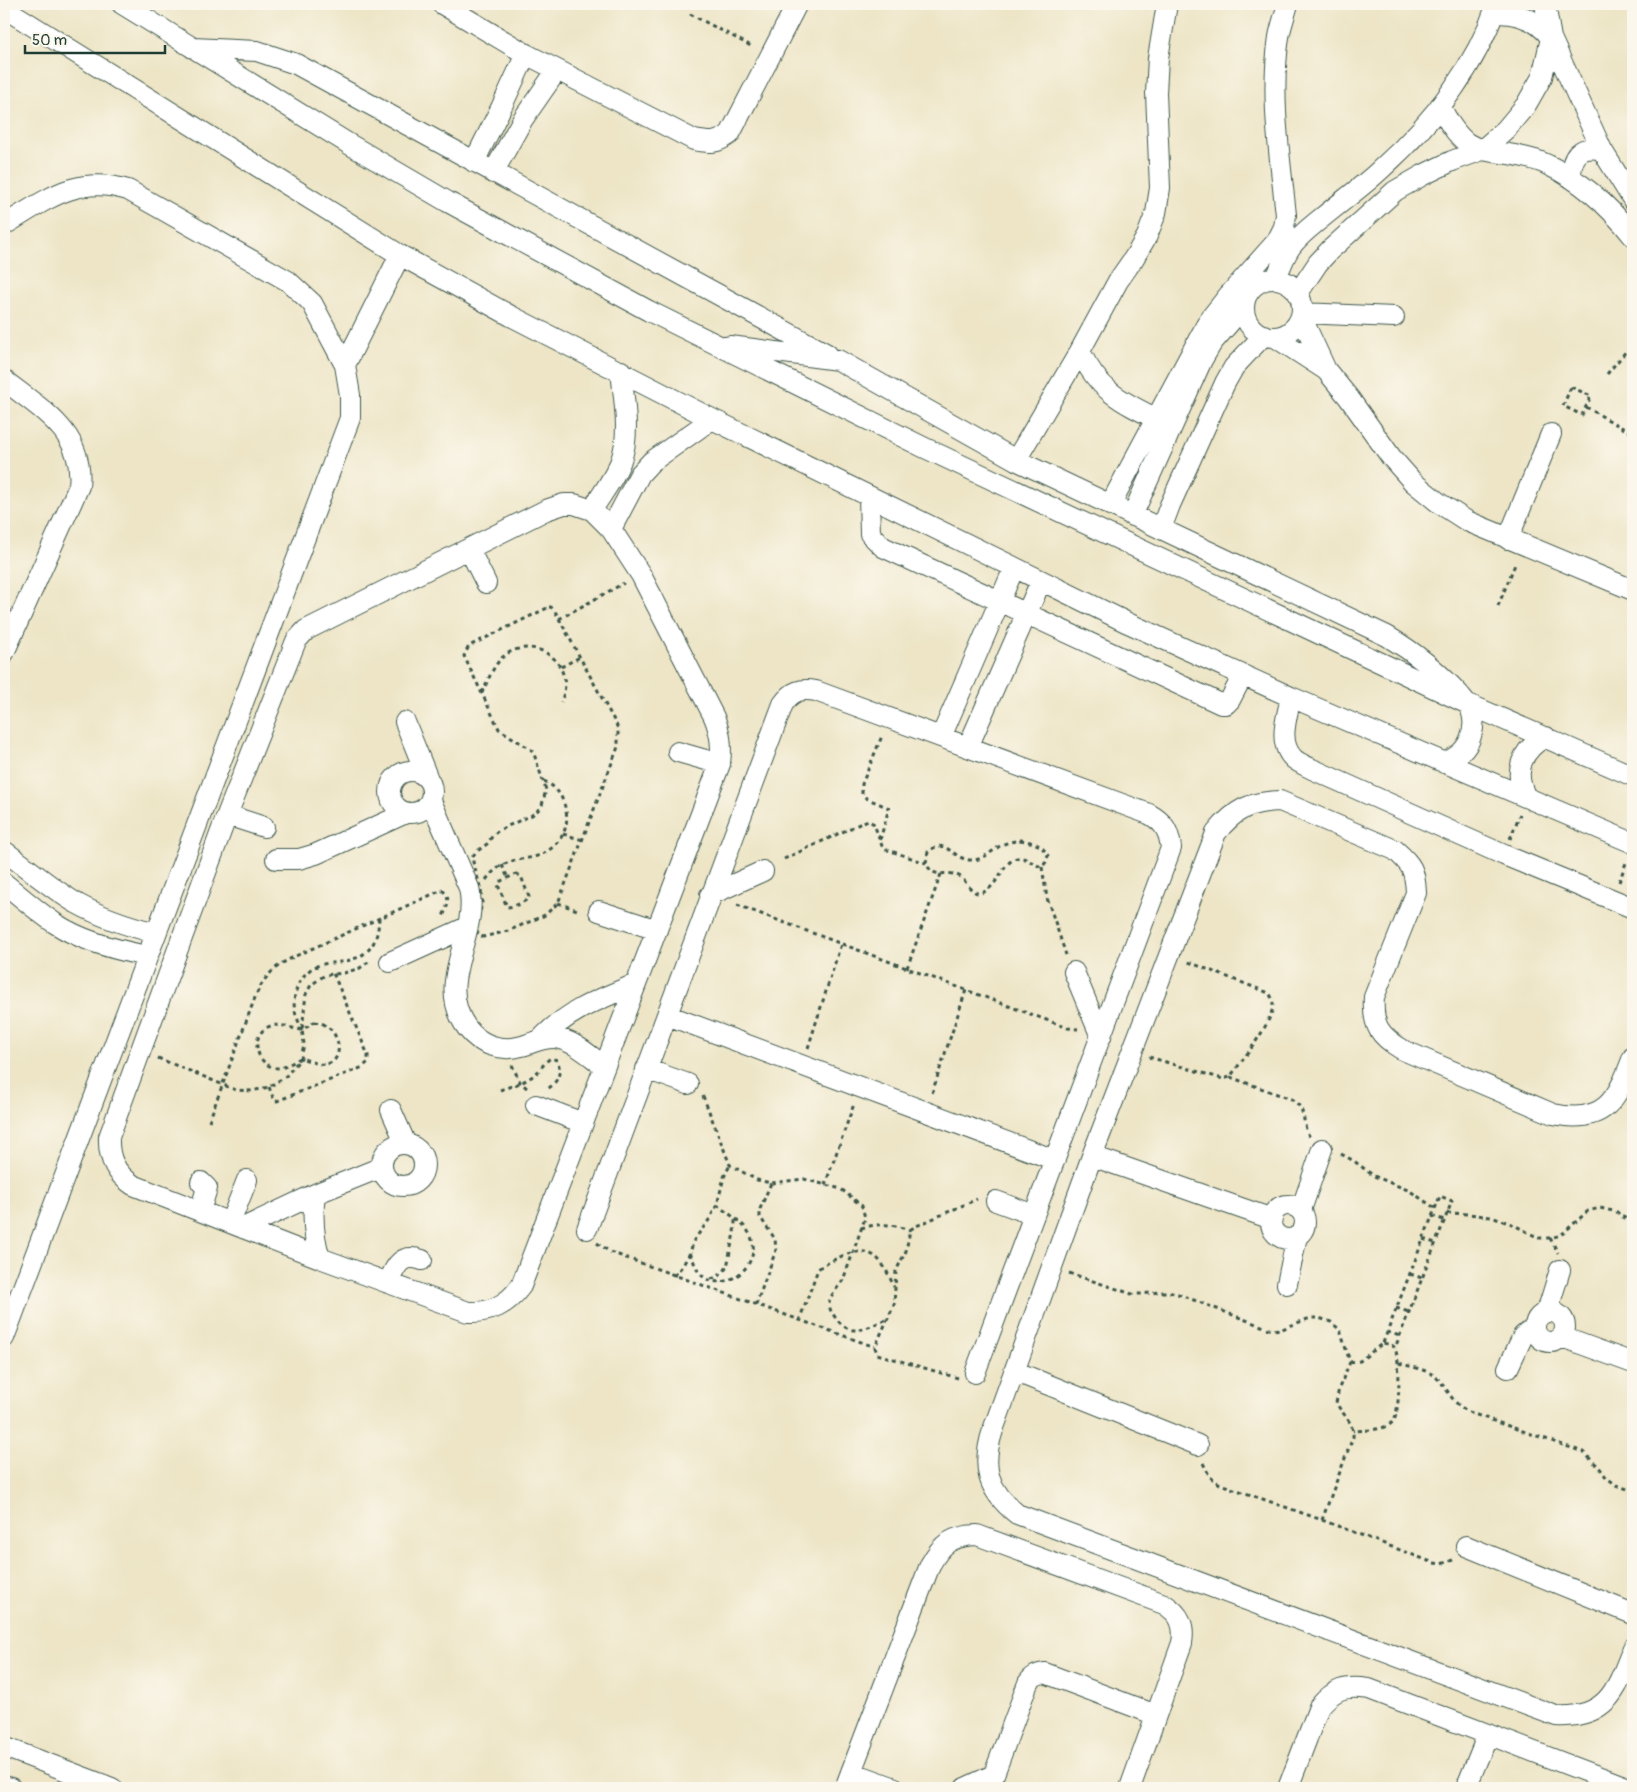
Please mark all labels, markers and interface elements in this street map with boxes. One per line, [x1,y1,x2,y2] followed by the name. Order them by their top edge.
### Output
[25,22,165,54] scale bar
[32,31,67,50] text: 50 m

